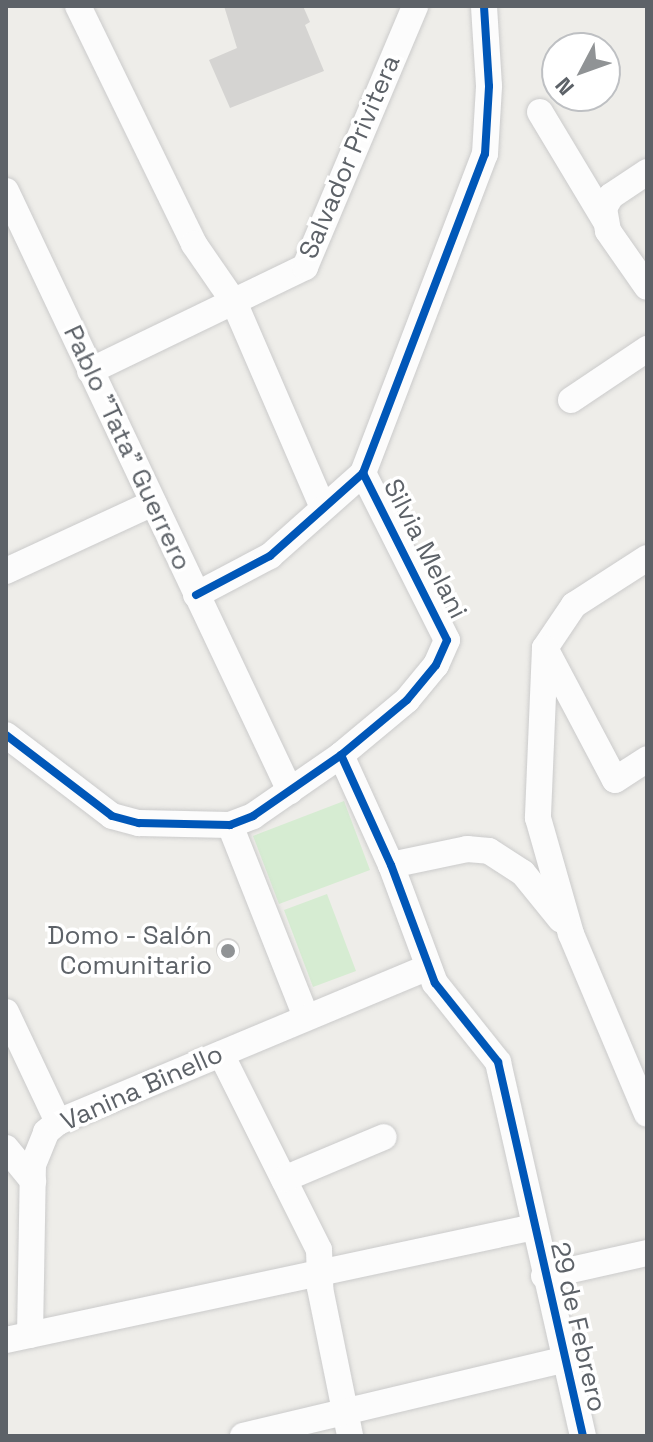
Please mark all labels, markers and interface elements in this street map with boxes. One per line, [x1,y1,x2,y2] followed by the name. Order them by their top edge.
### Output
[541,32,621,112] north arrow
[293,51,407,263] street label: Salvador Privitera
[549,72,580,101] text: N
[57,321,197,575] street label: Pablo "Tata" Guerrero
[377,474,473,624] street label: Silvia Melani
[46,920,212,982] place label: Domo - Salón Comunitario
[219,942,237,960] marker: Domo - Salón Comunitario
[56,1038,228,1138] street label: Vanina Binello
[543,1239,613,1415] street label: 29 de Febrero

